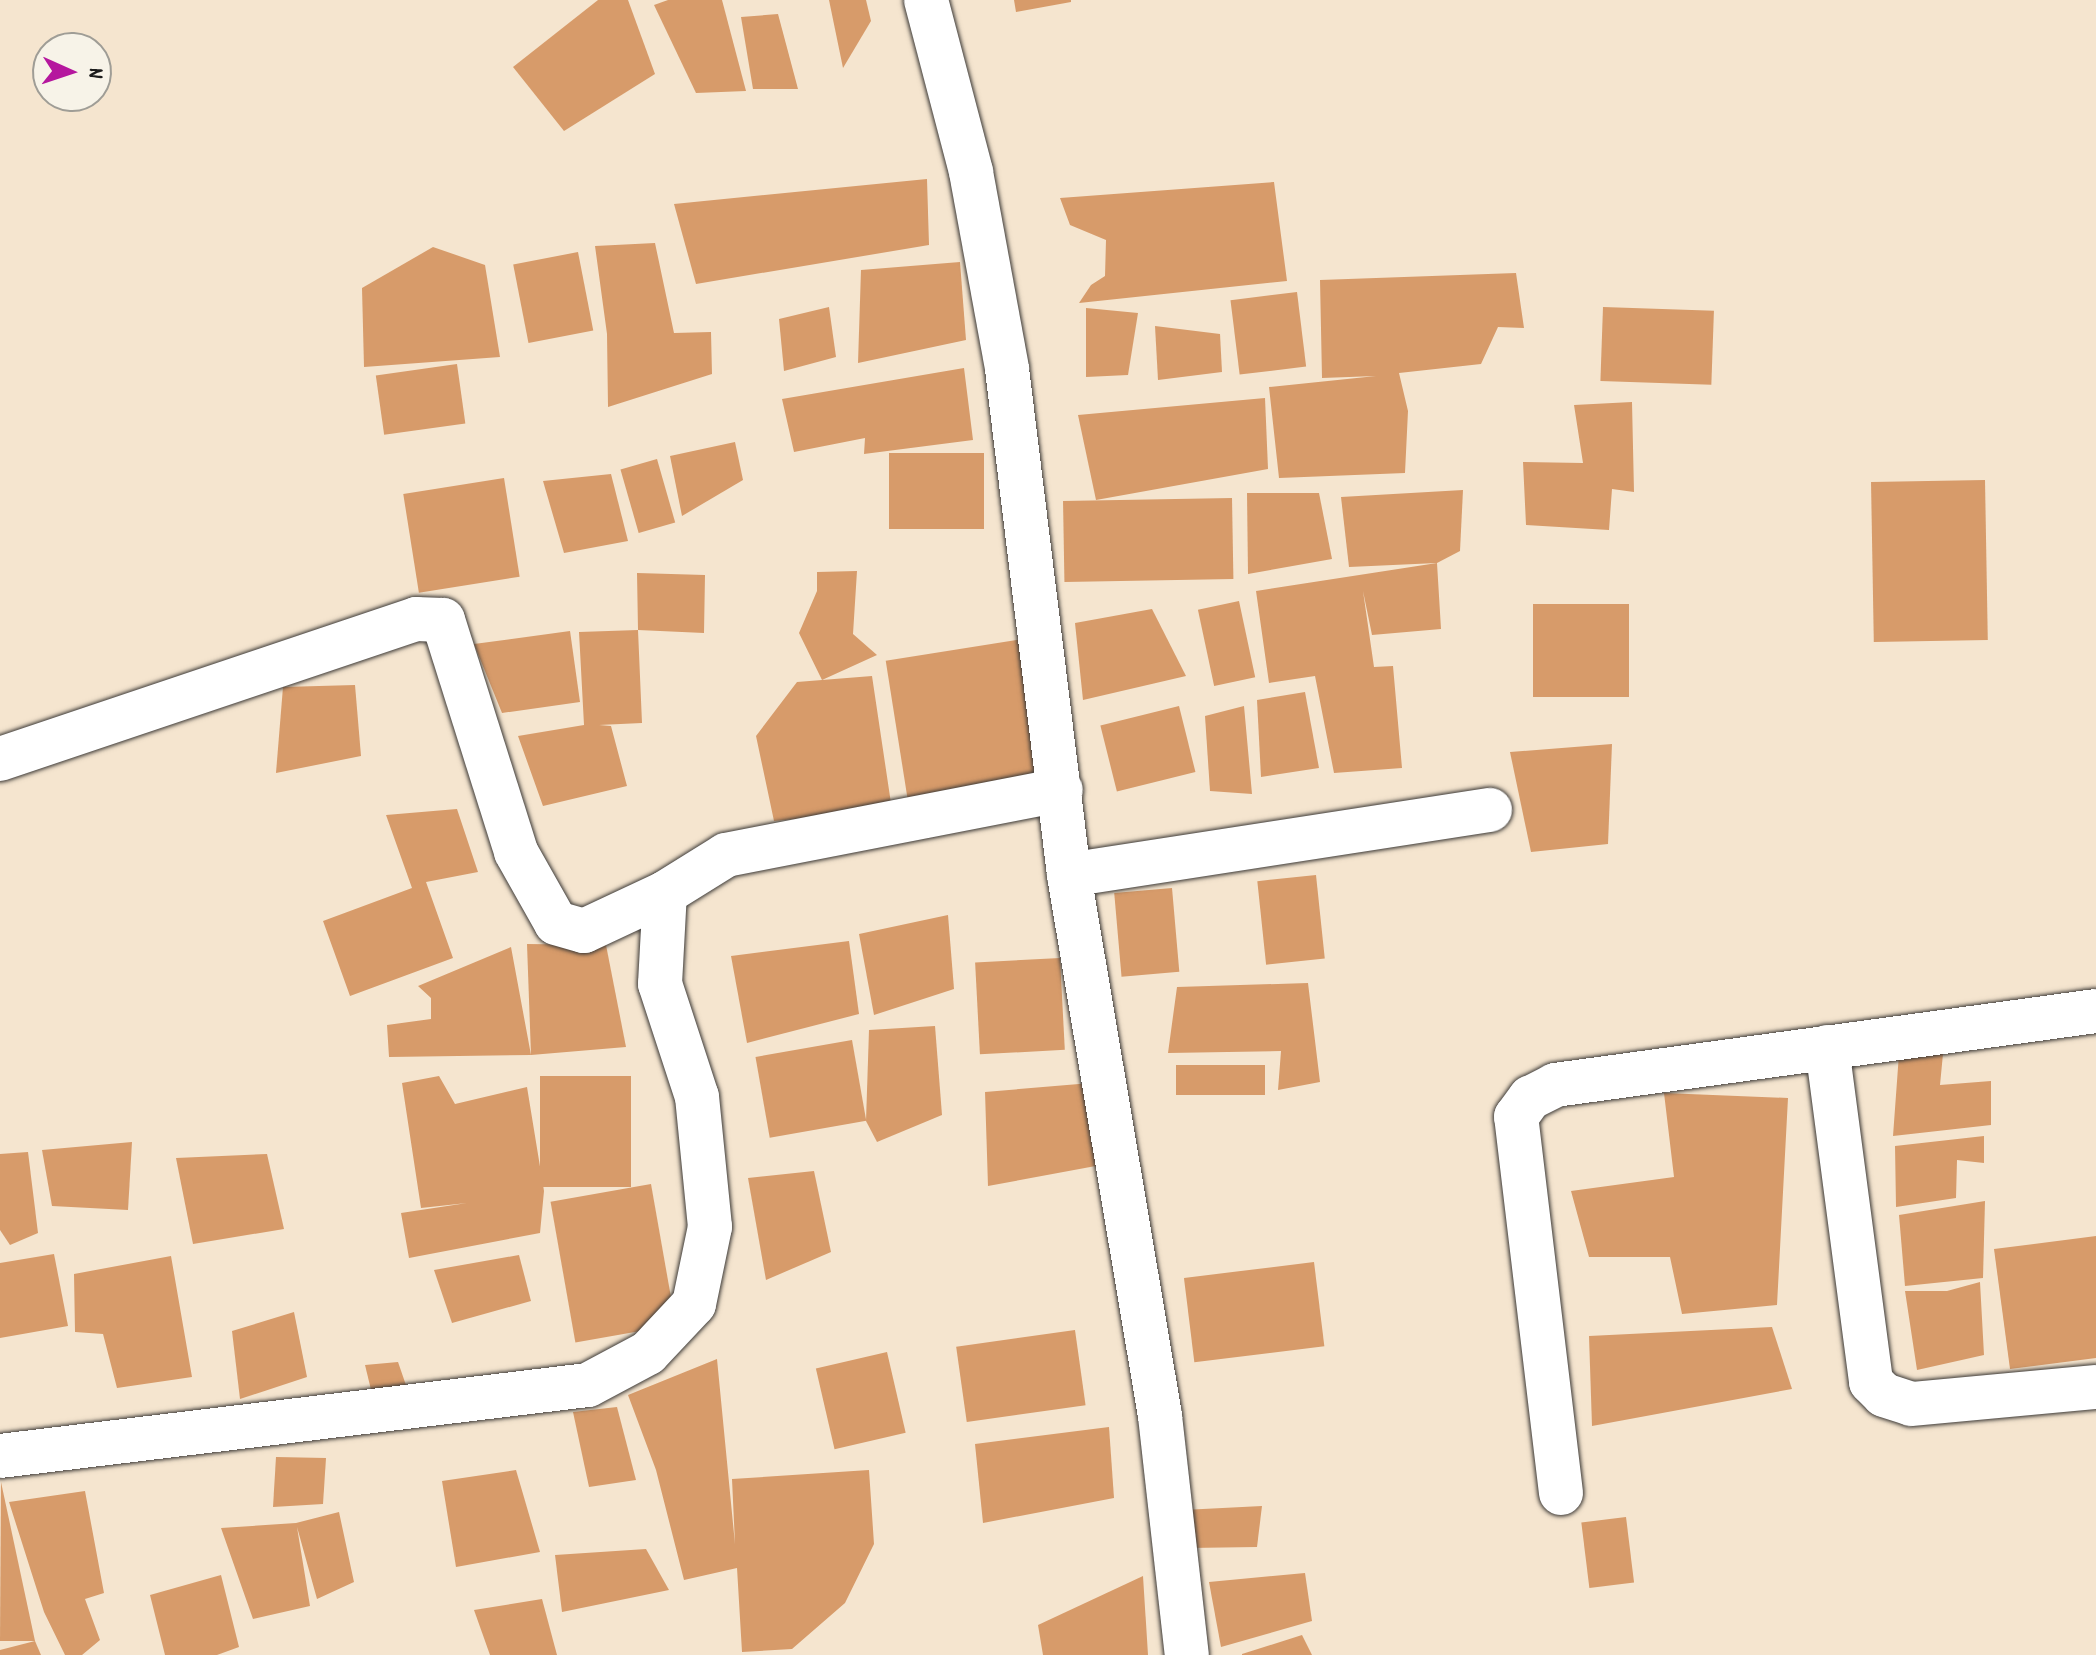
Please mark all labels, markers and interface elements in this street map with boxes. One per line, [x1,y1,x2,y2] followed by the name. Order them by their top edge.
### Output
[32,32,112,112] north arrow
[79,67,110,79] text: N

